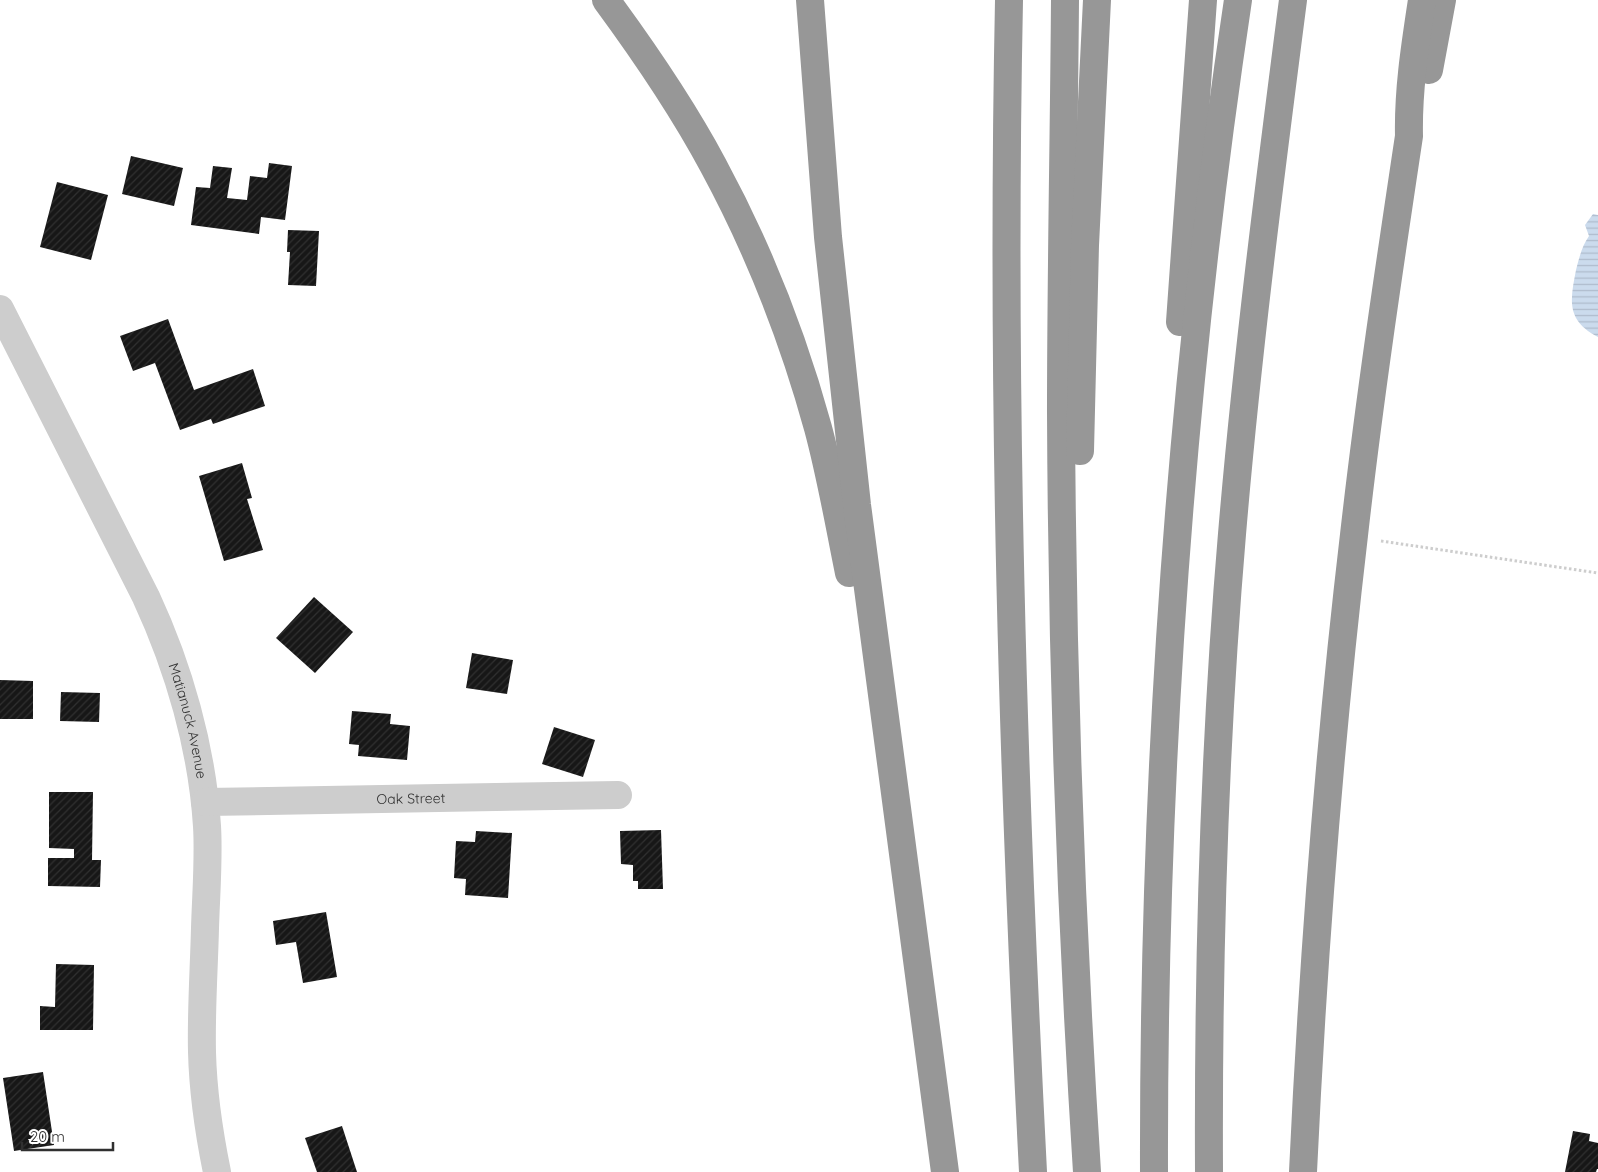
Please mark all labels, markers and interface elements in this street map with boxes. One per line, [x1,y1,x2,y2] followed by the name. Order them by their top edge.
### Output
[164,660,211,780] street label: Matianuck Avenue
[376,789,446,808] street label: Oak Street
[22,1120,114,1152] scale bar
[30,1127,65,1146] text: 20 m

